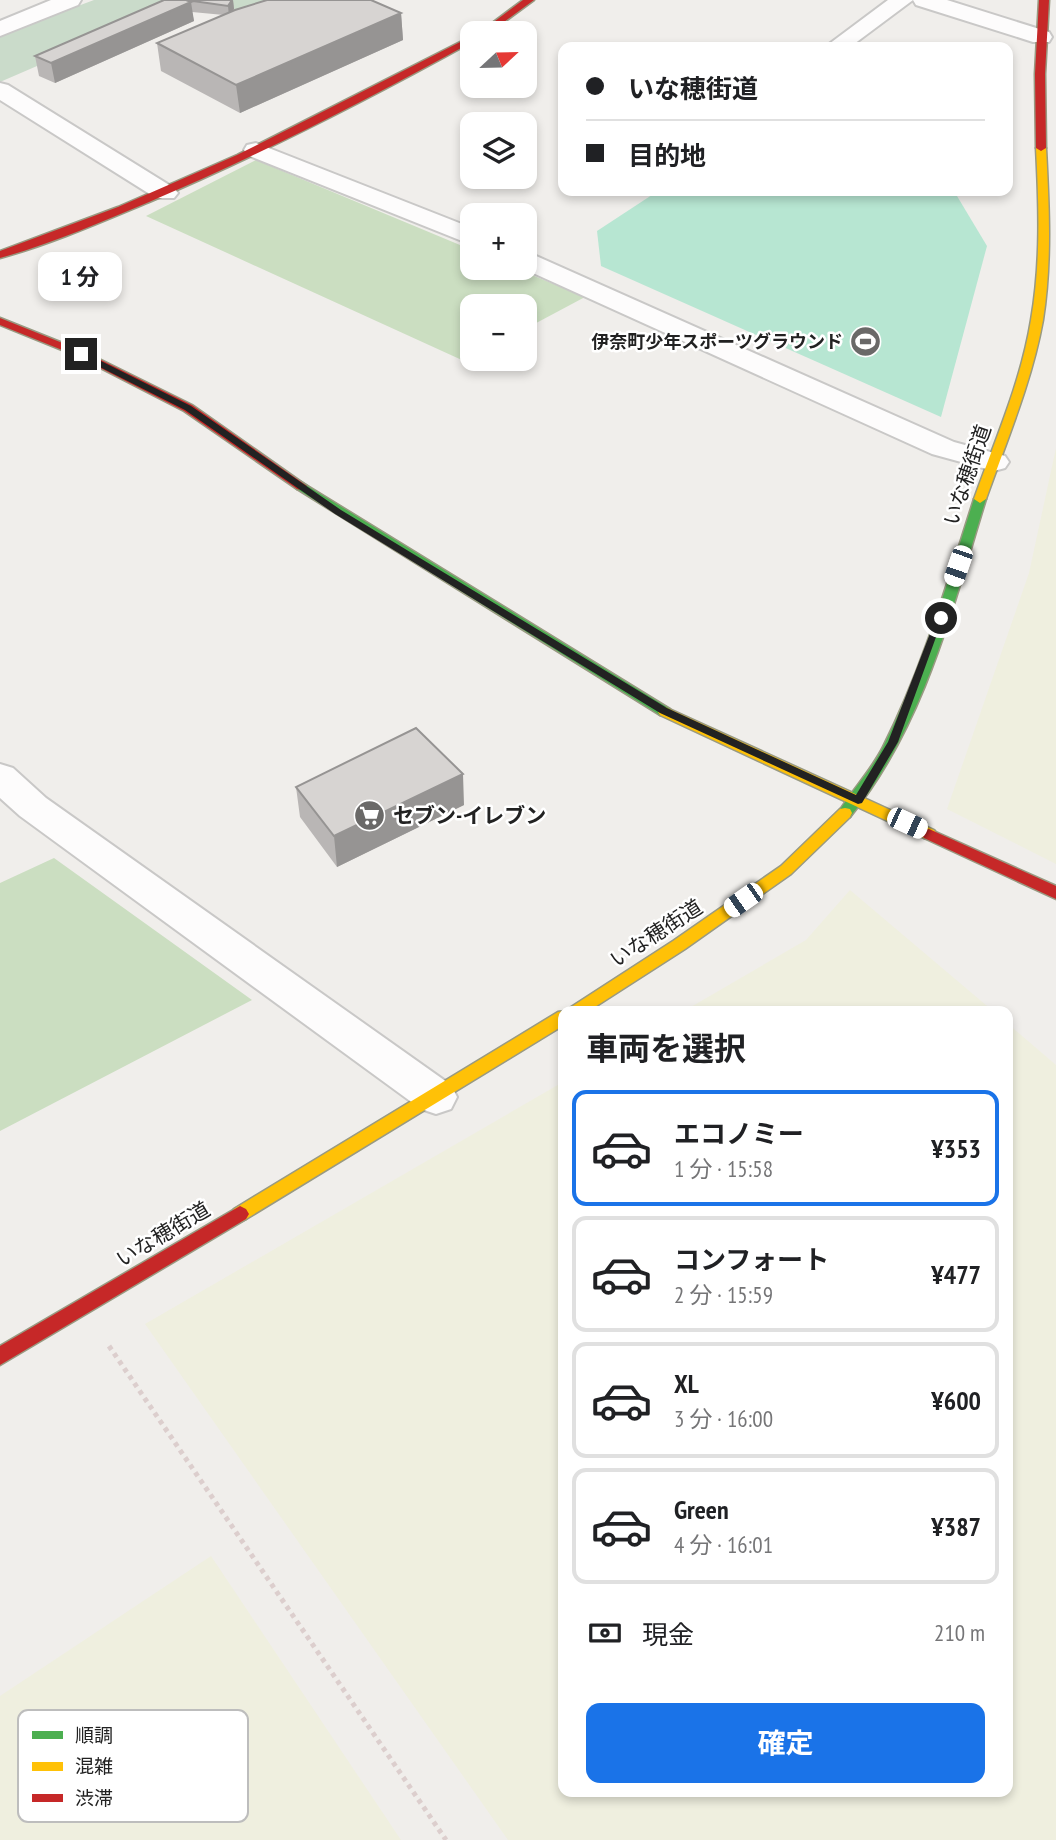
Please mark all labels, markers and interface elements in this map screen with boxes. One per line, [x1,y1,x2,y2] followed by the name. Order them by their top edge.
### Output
[460,21,537,98] north arrow
[460,21,537,371] map controls
[628,72,758,105] text: いな穂街道
[460,112,537,189] button: layers
[628,139,706,172] text: 目的地
[460,203,537,280] button: +
[39,252,123,302] callout: 1 分
[61,262,99,291] text: 1 分
[460,294,537,371] button: −
[849,324,883,358] sports icon: 伊奈町少年スポーツグラウンド
[591,330,843,353] place label: 伊奈町少年スポーツグラウンド
[65,338,97,370] route end
[937,421,997,529] street label: いな穂街道
[942,543,975,589] car
[925,602,957,634] route start
[353,798,387,832] supermarket icon: セブン-イレブン
[393,802,546,829] place label: セブン-イレブン
[884,805,931,841] car
[720,879,767,921] car
[605,893,707,973] street label: いな穂街道
[586,1027,746,1069] text: 車両を選択
[590,1117,653,1180] icon: car
[674,1117,804,1150] text: エコノミー
[931,1132,981,1165] text: ¥353
[674,1154,773,1183] text: 1 分 · 15:58
[111,1195,215,1273] street label: いな穂街道
[590,1243,653,1306] icon: car
[674,1243,829,1276] text: コンフォート
[931,1258,981,1291] text: ¥477
[674,1280,773,1309] text: 2 分 · 15:59
[674,1367,699,1400] text: XL
[590,1369,653,1432] icon: car
[931,1384,981,1417] text: ¥600
[674,1404,773,1433] text: 3 分 · 16:00
[674,1493,729,1526] text: Green
[590,1495,653,1558] icon: car
[931,1510,981,1543] text: ¥387
[674,1530,773,1559] text: 4 分 · 16:01
[586,1614,624,1652] icon: cash
[642,1618,694,1651] text: 現金
[934,1618,985,1647] text: 210 m
[586,1703,985,1783] button: 確定
[18,1710,248,1822] legend
[75,1723,113,1747] text: 順調
[75,1754,113,1778] text: 混雑
[75,1786,113,1810] text: 渋滞

